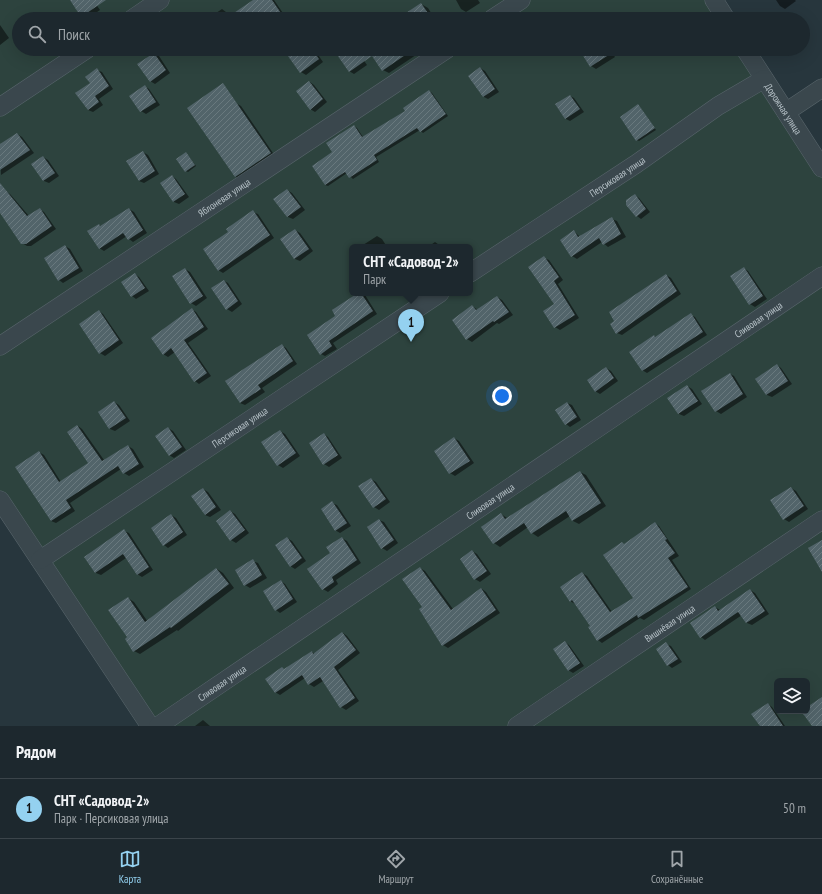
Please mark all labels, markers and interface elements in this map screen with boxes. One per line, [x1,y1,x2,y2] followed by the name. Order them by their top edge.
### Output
[12,12,810,56] search box
[26,23,48,45] icon: search
[58,25,90,44] text: Поиск
[762,81,805,137] street label: Дорожная улица
[587,153,648,199] street label: Персиковая улица
[195,175,253,219] street label: Яблоневая улица
[349,244,473,296] popup
[363,252,459,271] text: СНТ «Садовод-2»
[363,271,386,288] text: Парк
[732,298,785,340] street label: Сливовая улица
[398,309,424,342] pin: 1
[492,386,512,406] your location
[209,403,270,450] street label: Персиковая улица
[463,480,517,522] street label: Сливовая улица
[642,601,697,645] street label: Вишнёвая улица
[195,662,248,704] street label: Сливовая улица
[774,678,810,714] map controls
[774,678,810,714] button: layers
[16,741,56,763] text: Рядом
[54,791,149,810] text: СНТ «Садовод-2»
[26,800,32,817] text: 1
[783,800,806,817] text: 50 m
[54,810,169,827] text: Парк · Персиковая улица
[119,848,141,886] tab: Карта
[378,848,414,886] tab: Маршрут
[651,848,703,886] tab: Сохранённые

